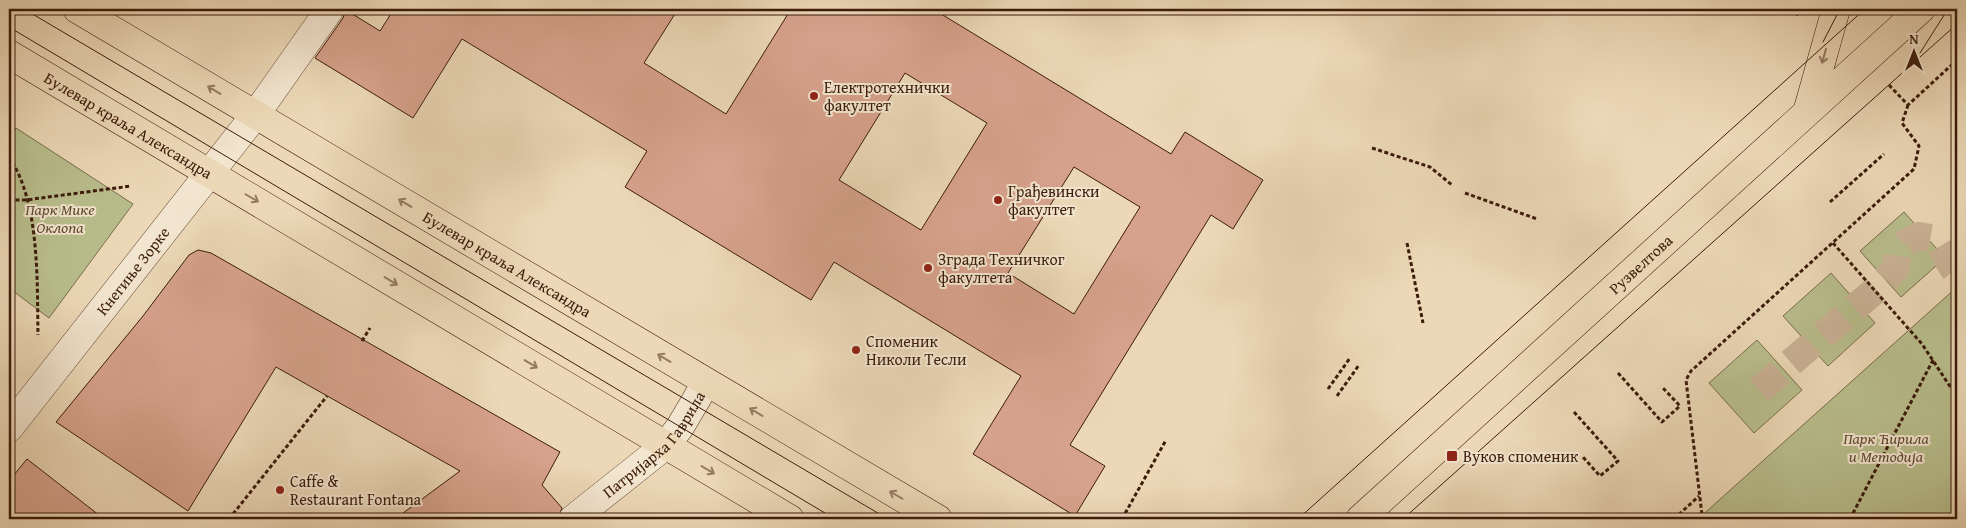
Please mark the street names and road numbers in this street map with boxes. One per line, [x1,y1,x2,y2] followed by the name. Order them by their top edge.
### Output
[40,66,217,185] street label: Булевар краља Александра
[418,205,596,323] street label: Булевар краља Александра
[90,221,175,320] street label: Кнегиње Зорке
[1603,228,1678,300] street label: Рузвелтова
[597,386,711,503] street label: Патријарха Гаврила

